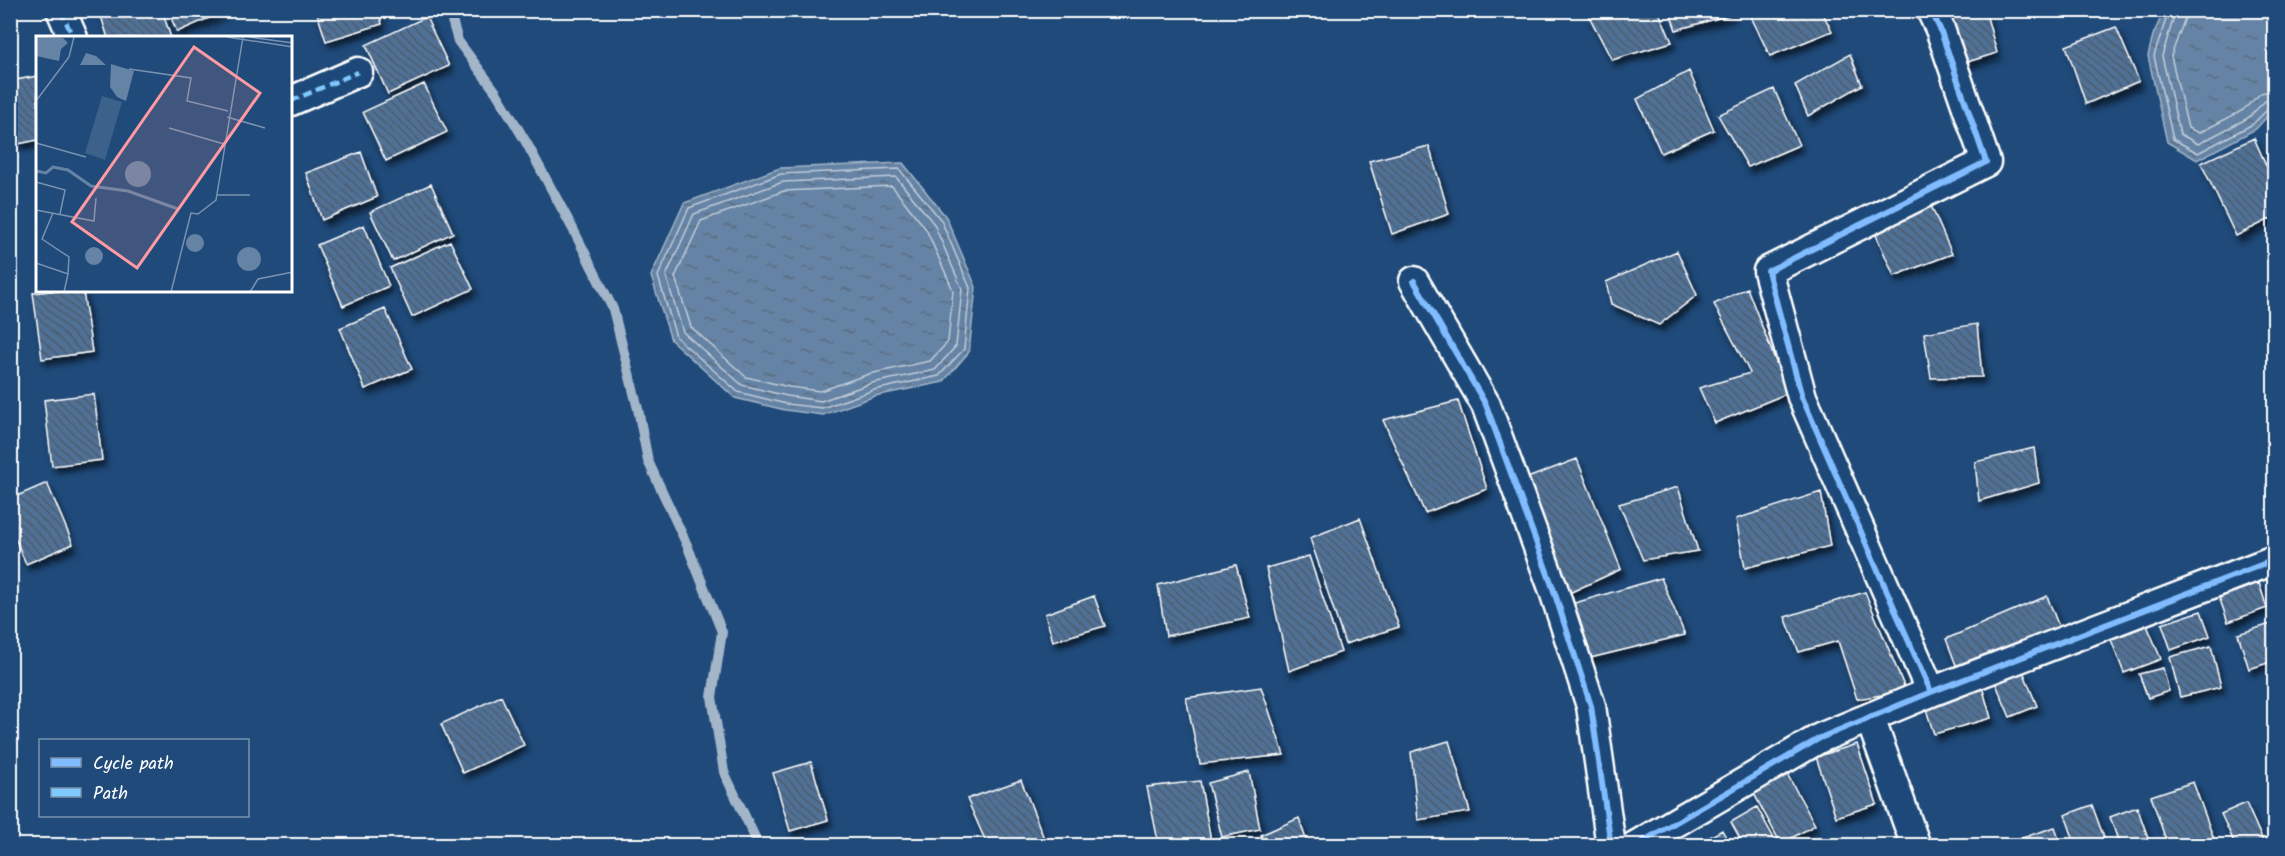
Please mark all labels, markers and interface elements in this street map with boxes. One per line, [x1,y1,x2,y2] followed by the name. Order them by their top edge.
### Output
[36,36,292,292] inset map
[39,739,249,817] legend
[93,750,174,779] text: Cycle path
[93,780,128,809] text: Path

